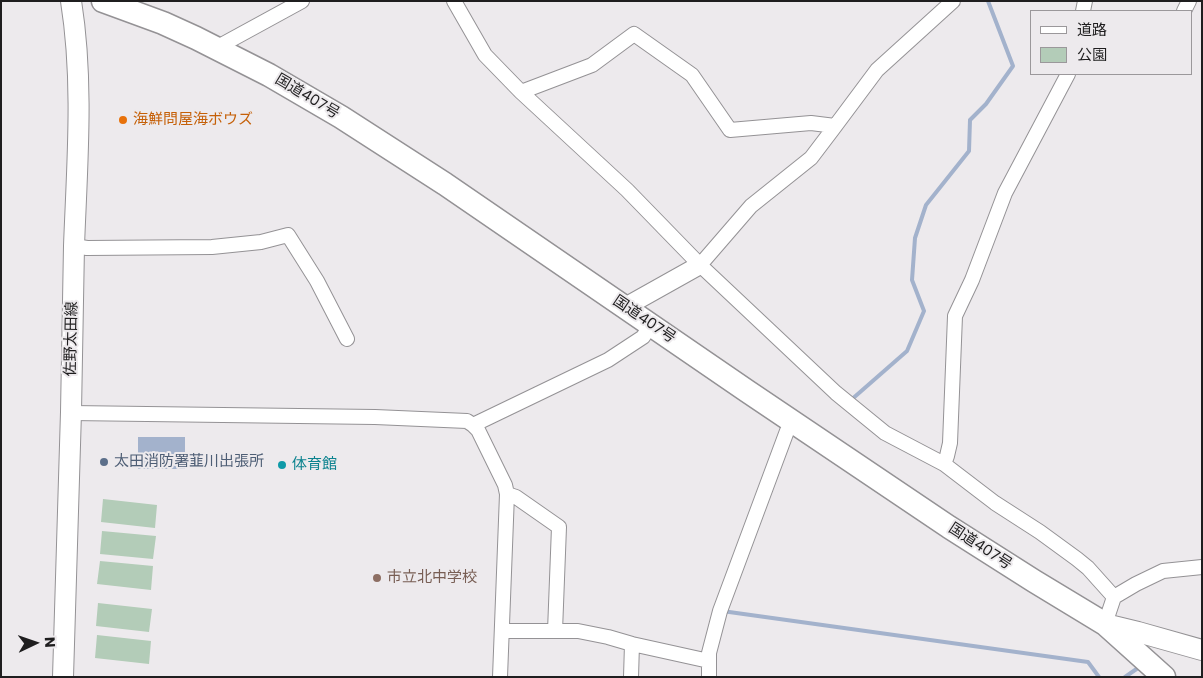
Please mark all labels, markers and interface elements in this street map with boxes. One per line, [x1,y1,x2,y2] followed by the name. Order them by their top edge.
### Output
[1030,10,1193,75] legend
[1077,19,1107,40] text: 道路
[1077,44,1107,65] text: 公園
[271,71,343,123] street label: 国道407号
[133,111,253,129] place label: 海鮮問屋海ボウズ
[117,114,129,126] marker: 海鮮問屋海ボウズ
[609,292,679,348] street label: 国道407号
[62,301,82,377] street label: 佐野太田線
[114,453,264,471] place label: 太田消防署韮川出張所
[98,456,110,468] marker: 太田消防署韮川出張所
[292,456,337,474] place label: 体育館
[276,459,288,471] marker: 体育館
[945,520,1015,574] street label: 国道407号
[387,569,477,587] place label: 市立北中学校
[371,572,383,584] marker: 市立北中学校
[10,618,60,668] north arrow
[40,636,60,648] text: N

